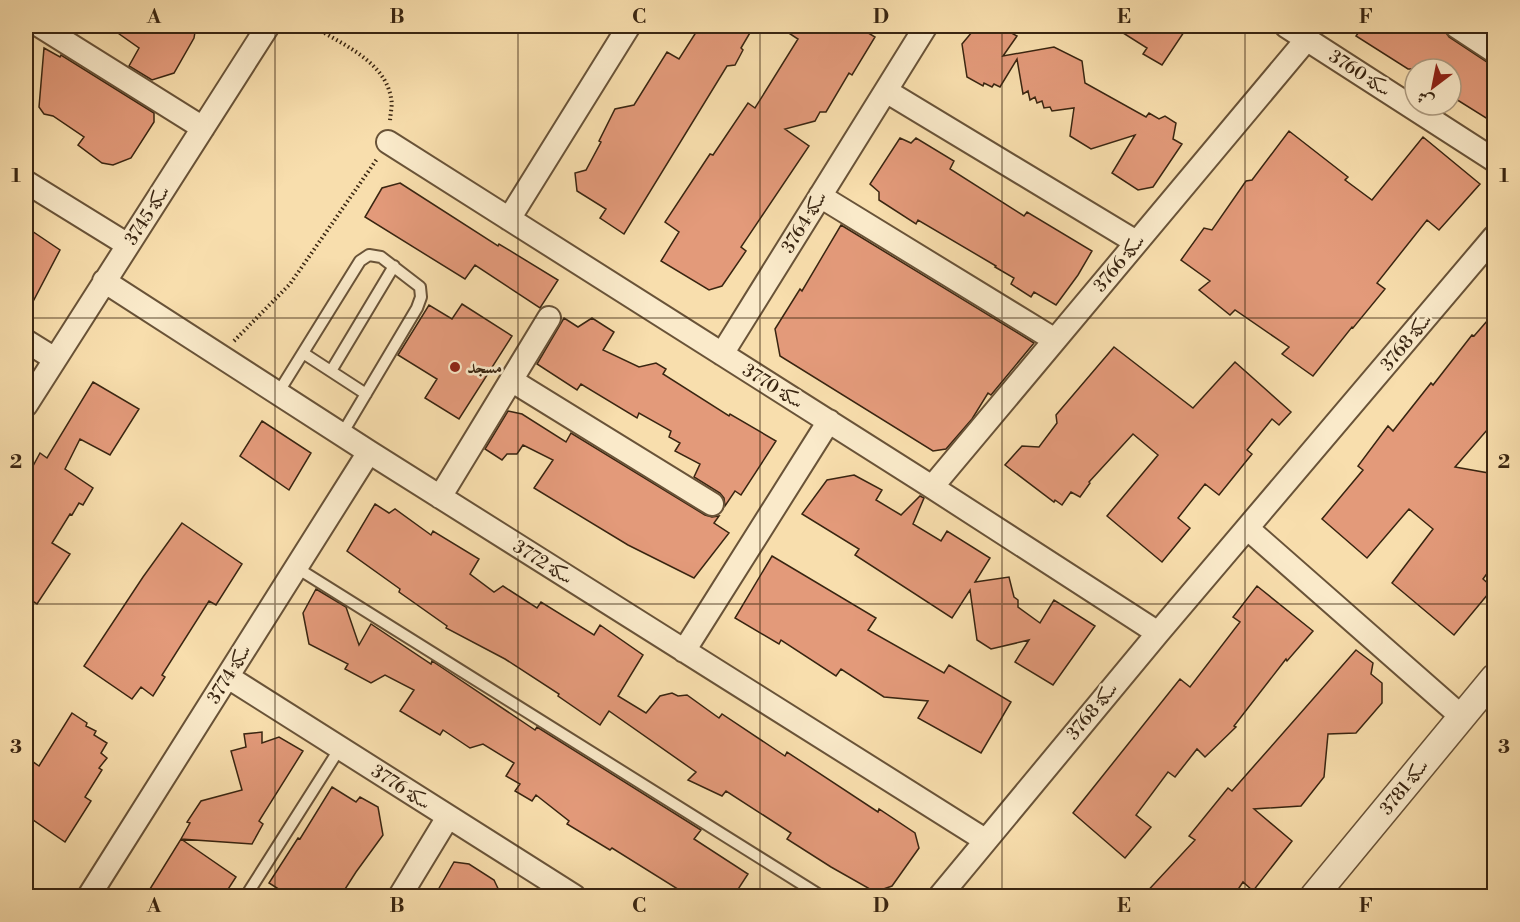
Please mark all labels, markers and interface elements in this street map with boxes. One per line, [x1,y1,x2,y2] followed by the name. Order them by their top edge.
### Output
[146,5,162,30] text: A
[389,5,405,30] text: B
[632,5,646,30] text: C
[873,5,889,30] text: D
[1117,5,1131,30] text: E
[1359,5,1373,30] text: F
[1324,45,1395,102] street label: سكة 3760
[1403,57,1463,117] north arrow
[1414,86,1438,112] text: ش
[11,164,21,189] text: 1
[1499,164,1509,189] text: 1
[120,181,175,249] street label: سكة 3745
[777,187,832,257] street label: سكة 3764
[1089,230,1150,297] street label: سكة 3766
[1376,309,1437,376] street label: سكة 3768
[467,356,502,379] place label: مسجد
[738,359,807,414] street label: سكة 3770
[448,360,462,374] marker: مسجد
[10,450,22,475] text: 2
[1498,450,1510,475] text: 2
[509,535,577,590] street label: سكة 3772
[202,640,257,708] street label: سكة 3774
[1062,678,1123,745] street label: سكة 3768
[10,735,22,760] text: 3
[1498,735,1510,760] text: 3
[1375,755,1434,820] street label: سكة 3781
[367,760,435,815] street label: سكة 3776
[146,894,162,919] text: A
[389,894,405,919] text: B
[632,894,646,919] text: C
[873,894,889,919] text: D
[1117,894,1131,919] text: E
[1359,894,1373,919] text: F

